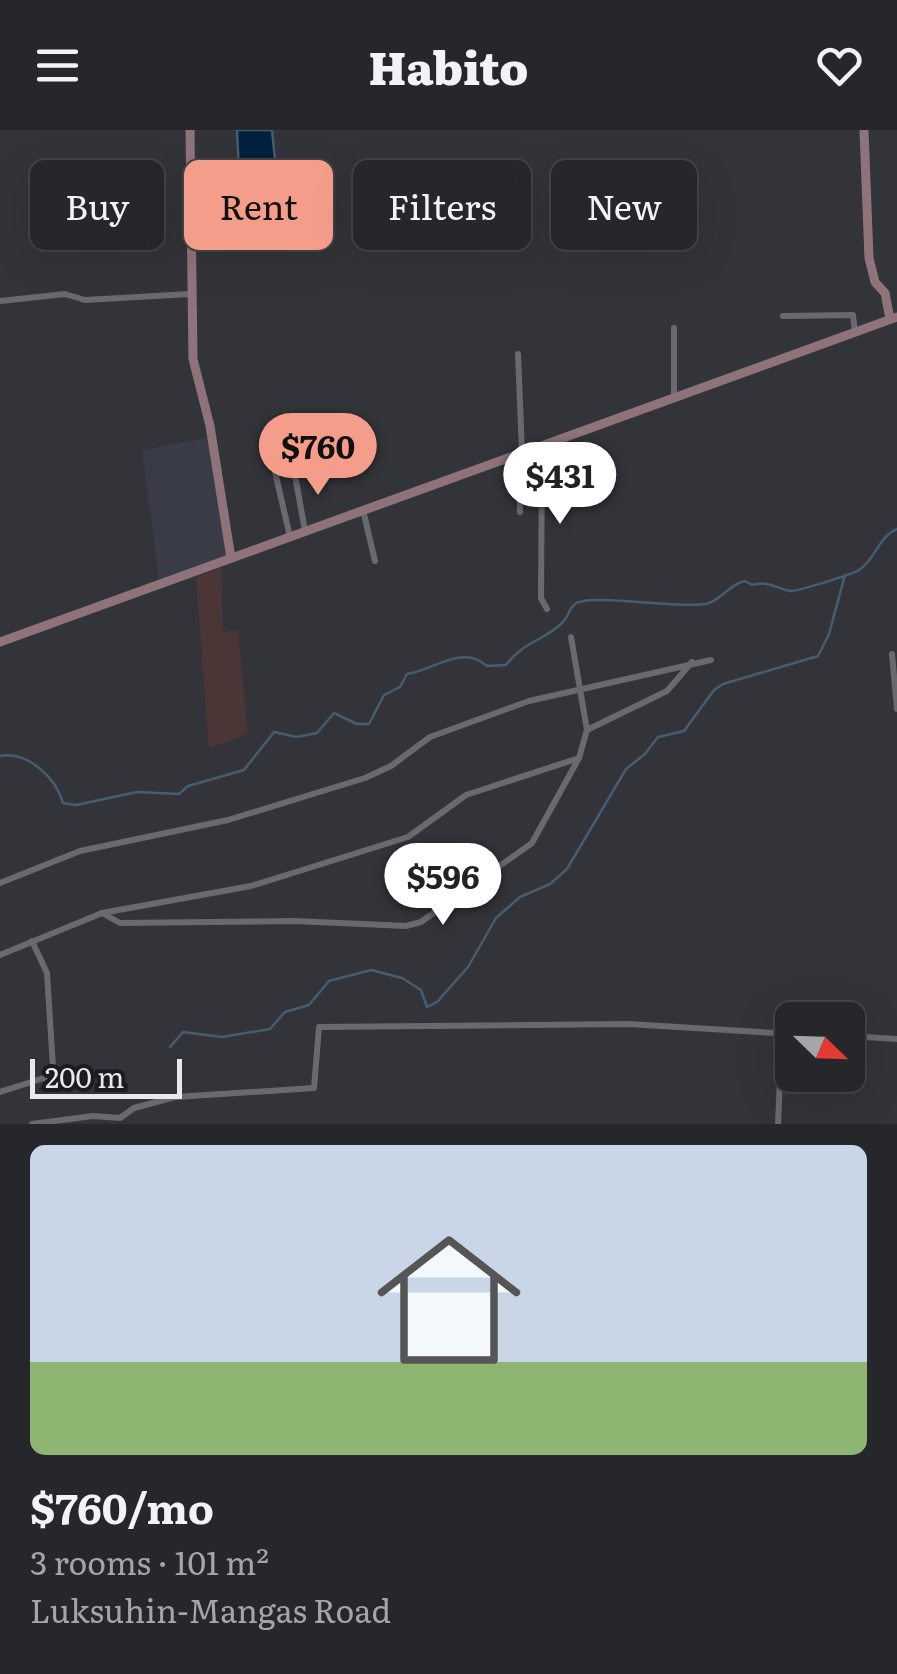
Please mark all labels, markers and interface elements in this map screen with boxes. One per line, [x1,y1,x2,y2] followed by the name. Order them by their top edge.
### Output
[369,32,528,99] text: Habito
[30,38,85,93] icon: menu
[812,38,867,93] icon: heart
[30,160,164,250] chip: Buy
[184,160,333,250] chip: Rent
[353,160,531,250] chip: Filters
[551,160,697,250] chip: New
[259,413,377,498] pin: $760
[281,421,355,469] text: $760
[501,442,619,527] pin: $431
[525,450,595,498] text: $431
[384,843,502,928] pin: $596
[406,851,480,899] text: $596
[775,1002,865,1092] north arrow
[775,1002,865,1092] map controls
[30,1054,182,1098] scale bar
[45,1055,124,1097] text: 200 m
[359,1210,539,1390] icon: home
[30,1475,214,1537] text: $760/mo
[30,1537,269,1585] text: 3 rooms · 101 m²
[30,1585,391,1633] text: Luksuhin-Mangas Road

